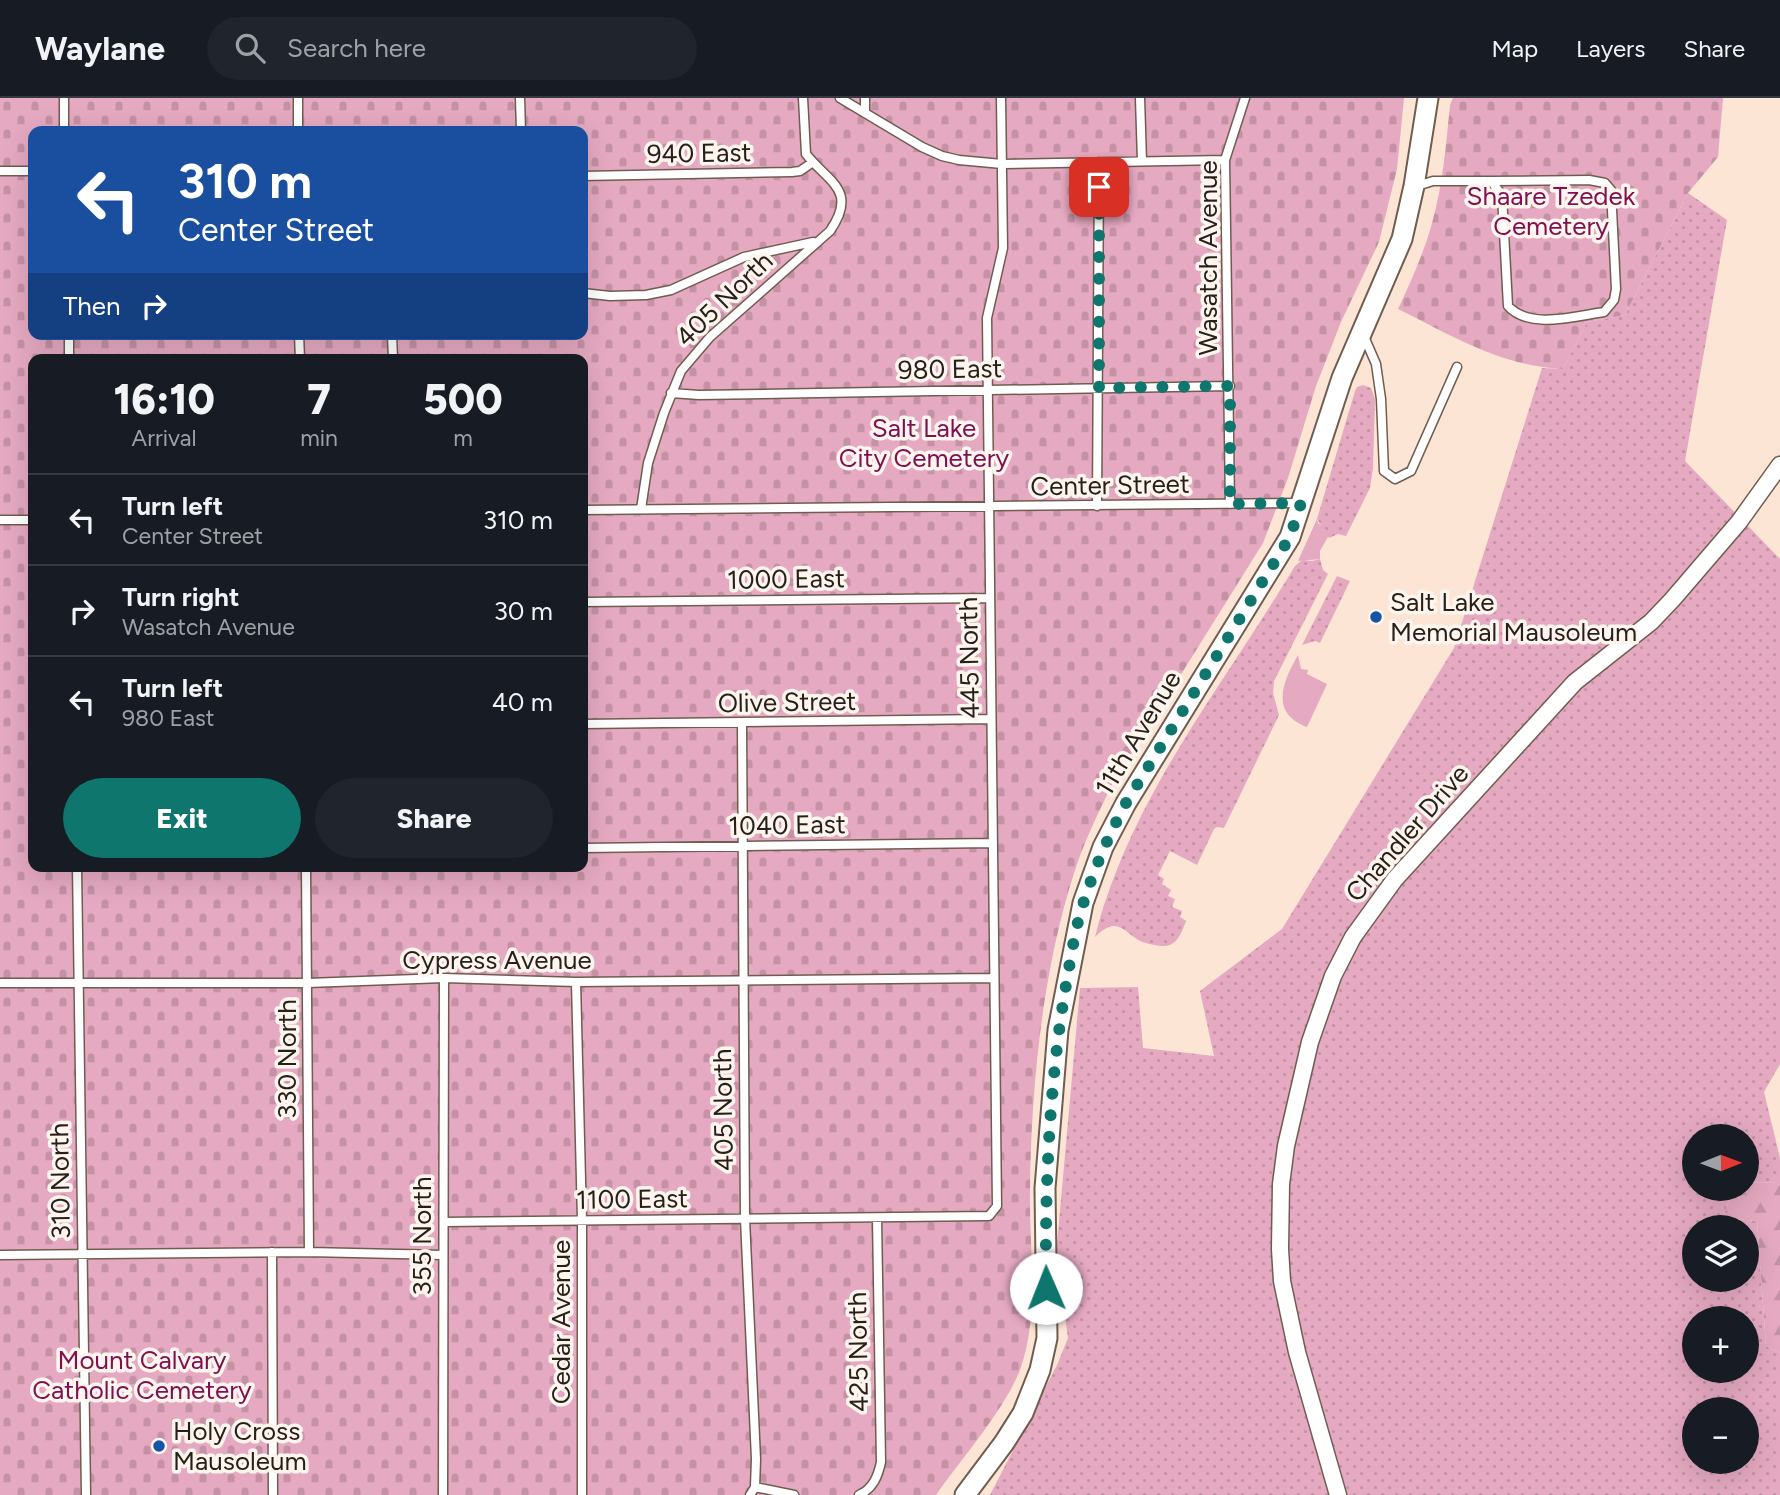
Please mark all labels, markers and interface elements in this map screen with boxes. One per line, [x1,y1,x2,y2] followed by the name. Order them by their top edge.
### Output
[207,17,697,80] search box
[35,29,165,68] text: Waylane
[231,29,269,67] icon: search
[287,32,426,64] text: Search here
[1491,34,1538,63] text: Map
[1576,34,1645,63] text: Layers
[1683,34,1745,63] text: Share
[646,136,752,170] street label: 940 East
[178,151,312,210] text: 310 m
[63,154,154,245] icon: left
[1069,157,1129,217] pin
[1192,160,1224,356] street label: Wasatch Avenue
[1080,168,1118,206] icon: arrive
[1467,180,1636,242] park label: Shaare Tzedek Cemetery
[178,211,374,249] text: Center Street
[669,245,779,353] street label: 405 North
[135,287,173,325] icon: right
[63,290,121,322] text: Then
[898,352,1003,386] street label: 980 East
[113,374,215,425] text: 16:10
[307,374,331,425] text: 7
[423,374,503,425] text: 500
[839,412,1010,474] park label: Salt Lake City Cemetery
[132,424,197,452] text: Arrival
[300,424,338,452] text: min
[453,424,473,452] text: m
[1030,468,1190,502] street label: Center Street
[122,490,223,522] text: Turn left
[63,501,101,539] icon: left
[483,504,553,536] text: 310 m
[122,522,263,550] text: Center Street
[727,562,845,596] street label: 1000 East
[122,581,239,613] text: Turn right
[1390,586,1637,648] place label: Salt Lake Memorial Mausoleum
[63,592,101,630] icon: right
[494,595,553,627] text: 30 m
[952,597,986,719] street label: 445 North
[1368,609,1384,625] marker: Salt Lake Memorial Mausoleum
[122,613,295,641] text: Wasatch Avenue
[1088,665,1188,801] street label: 11th Avenue
[122,672,223,704] text: Turn left
[63,683,101,721] icon: left
[717,685,857,719] street label: Olive Street
[492,686,553,718] text: 40 m
[122,704,214,732] text: 980 East
[1339,758,1475,908] street label: Chandler Drive
[63,778,301,858] button: Exit
[315,778,553,858] button: Share
[728,808,846,842] street label: 1040 East
[402,944,592,976] street label: Cypress Avenue
[271,999,303,1119] street label: 330 North
[706,1048,740,1172] street label: 405 North
[43,1123,77,1239] street label: 310 North
[1682,1124,1759,1200] north arrow
[1682,1124,1759,1474] map controls
[406,1177,438,1295] street label: 355 North
[576,1182,688,1216] street label: 1100 East
[1682,1215,1759,1292] button: layers
[545,1240,577,1404] street label: Cedar Avenue
[1009,1251,1083,1325] position arrow
[841,1292,875,1412] street label: 425 North
[1682,1306,1759,1383] button: +
[32,1344,252,1406] park label: Mount Calvary Catholic Cemetery
[1682,1397,1759,1474] button: −
[173,1415,307,1477] place label: Holy Cross Mausoleum
[151,1438,167,1454] marker: Holy Cross Mausoleum

